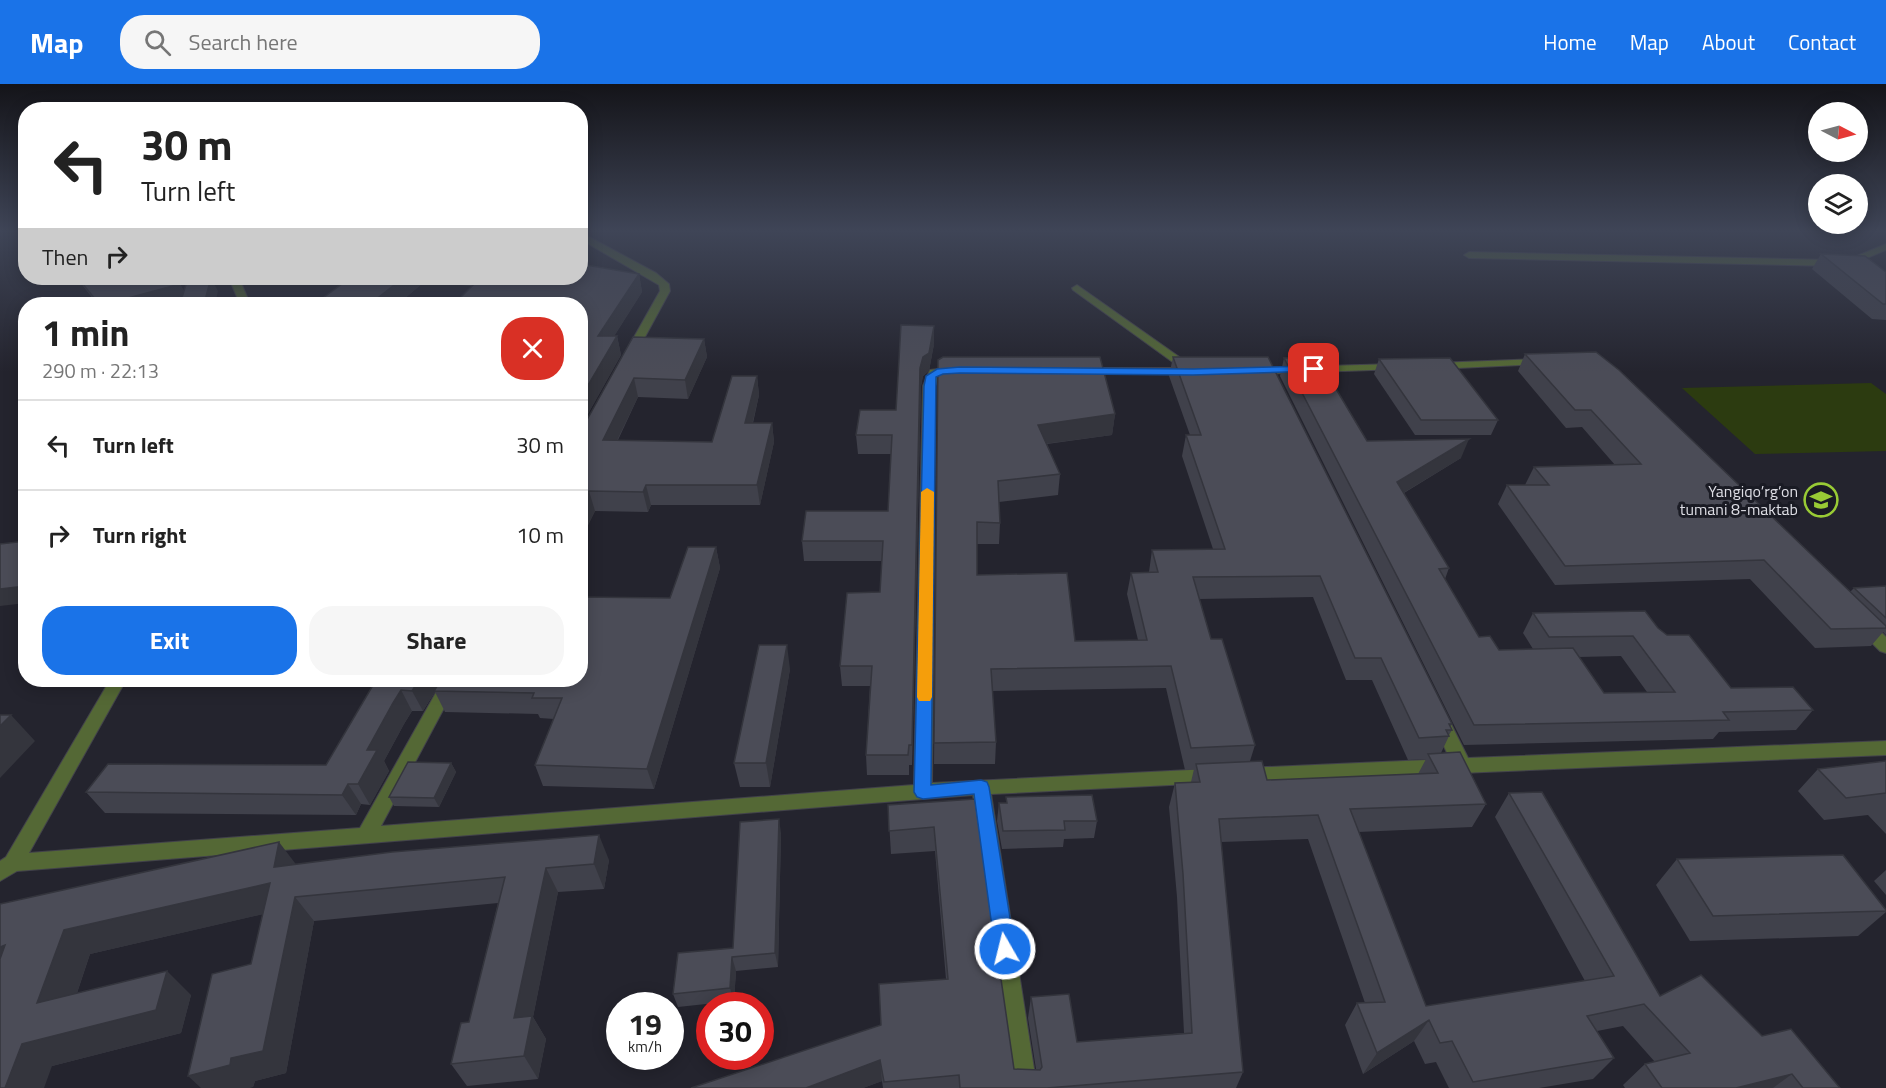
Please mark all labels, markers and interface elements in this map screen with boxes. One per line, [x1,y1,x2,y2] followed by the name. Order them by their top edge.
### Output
[120,15,540,69] search box
[30,21,84,64] text: Map
[189,25,298,59] text: Search here
[141,26,174,59] icon: search
[1543,26,1597,58] text: Home
[1630,26,1669,58] text: Map
[1702,26,1755,58] text: About
[1788,26,1856,58] text: Contact
[1808,102,1868,162] north arrow
[1808,102,1868,234] map controls
[141,112,233,176] text: 30 m
[42,126,120,204] icon: left
[141,170,235,211] text: Turn left
[1808,174,1868,234] button: layers
[42,240,88,274] text: Then
[100,240,133,273] icon: right
[42,305,129,360] text: 1 min
[501,317,564,380] button: close
[1288,343,1339,394] pin
[1297,352,1330,385] icon: arrive
[42,355,159,386] text: 290 m · 22:13
[93,428,174,462] text: Turn left
[516,428,564,462] text: 30 m
[42,429,75,462] icon: left
[1680,479,1798,521] place label: Yangiqo’rg’on tumani 8-maktab
[1803,482,1839,518] school or university icon: Yangiqo’rg’on tumani 8-maktab
[93,518,187,552] text: Turn right
[516,518,564,552] text: 10 m
[42,519,75,552] icon: right
[42,606,297,675] button: Exit
[309,606,564,675] button: Share
[973,917,1037,981] position arrow
[696,992,774,1070] speed limit sign: 30
[628,1001,662,1047] text: 19
[628,1035,662,1058] text: km/h

